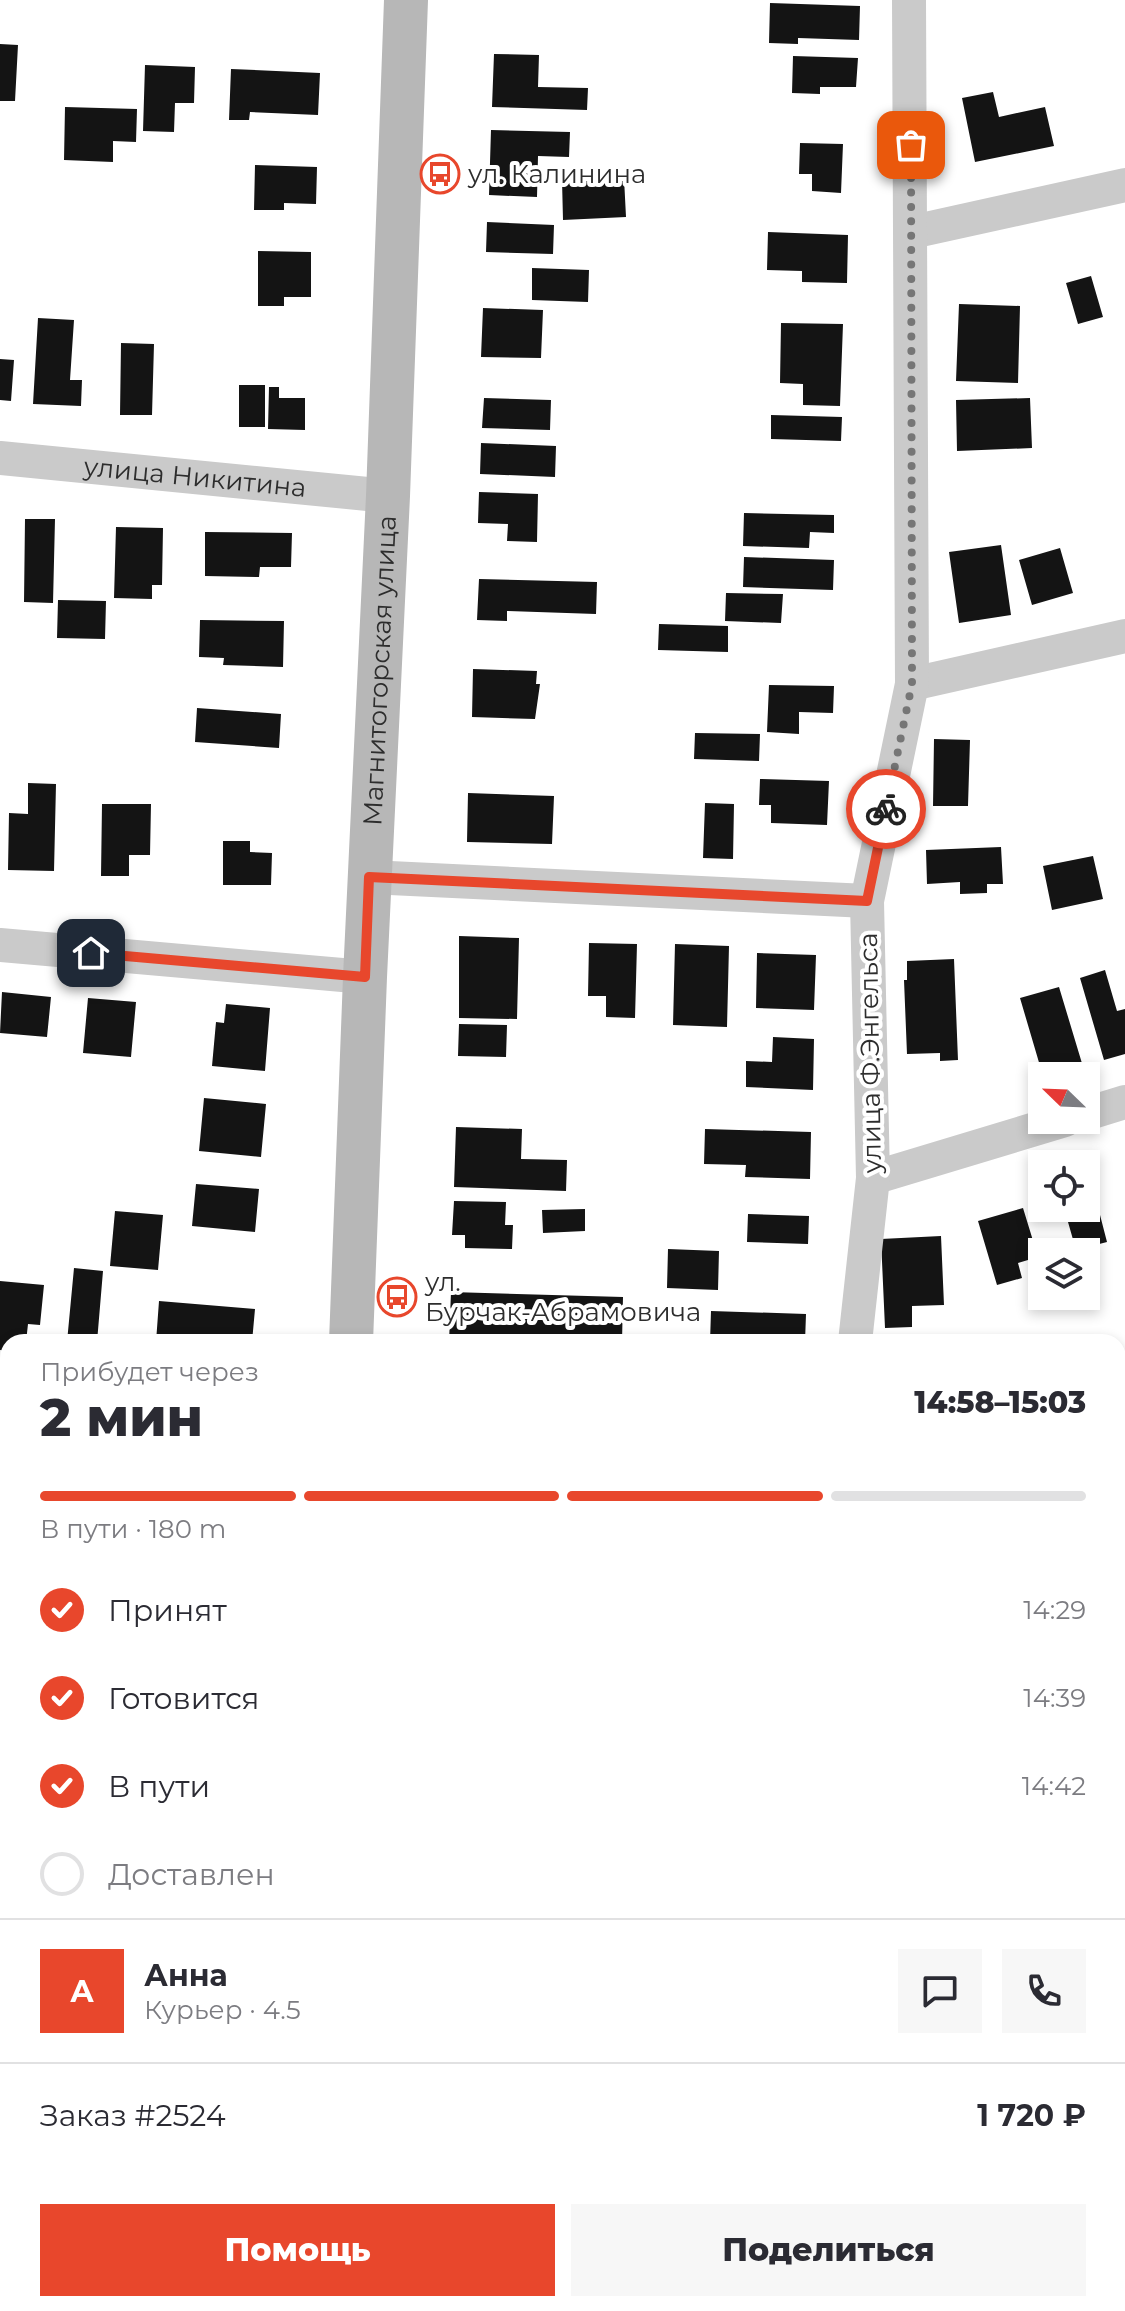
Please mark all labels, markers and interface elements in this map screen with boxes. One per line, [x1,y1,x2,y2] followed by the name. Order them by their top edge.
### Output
[877,111,945,179] pin
[889,123,933,167] icon: bag
[419,153,461,195] bus stop icon: ул. Калинина
[467,158,646,190] place label: ул. Калинина
[81,450,308,504] street label: улица Никитина
[356,515,403,827] street label: Магнитогорская улица
[846,769,926,849] courier
[864,787,908,831] icon: bike
[57,919,125,987] pin
[69,931,113,975] icon: home
[852,932,888,1175] street label: улица Ф.Энгельса
[1028,1062,1100,1134] north arrow
[1028,1062,1100,1310] map controls
[1028,1150,1100,1222] button: locate
[1028,1238,1100,1310] button: layers
[424,1266,701,1328] place label: ул. Бурчак-Абрамовича
[376,1276,418,1318] bus stop icon: ул. Бурчак-Абрамовича
[40,1356,259,1388] text: Прибудет через
[914,1384,1086,1421] text: 14:58–15:03
[40,1386,203,1449] text: 2 мин
[40,1513,226,1545] text: В пути · 180 m
[40,1588,84,1632] icon: check
[108,1592,227,1629] text: Принят
[1023,1594,1086,1626] text: 14:29
[40,1676,84,1720] icon: check
[108,1680,260,1717] text: Готовится
[1023,1682,1086,1714] text: 14:39
[40,1764,84,1808] icon: check
[108,1768,210,1805] text: В пути
[1022,1770,1086,1802] text: 14:42
[108,1856,275,1893] text: Доставлен
[898,1949,982,2033] button: chat
[1002,1949,1086,2033] button: phone
[144,1957,228,1994] text: Анна
[70,1973,94,2010] text: А
[144,1994,301,2026] text: Курьер · 4.5
[40,2097,226,2134] text: Заказ #2524
[977,2097,1086,2134] text: 1 720 ₽
[40,2204,555,2296] button: Помощь
[571,2204,1086,2296] button: Поделиться

